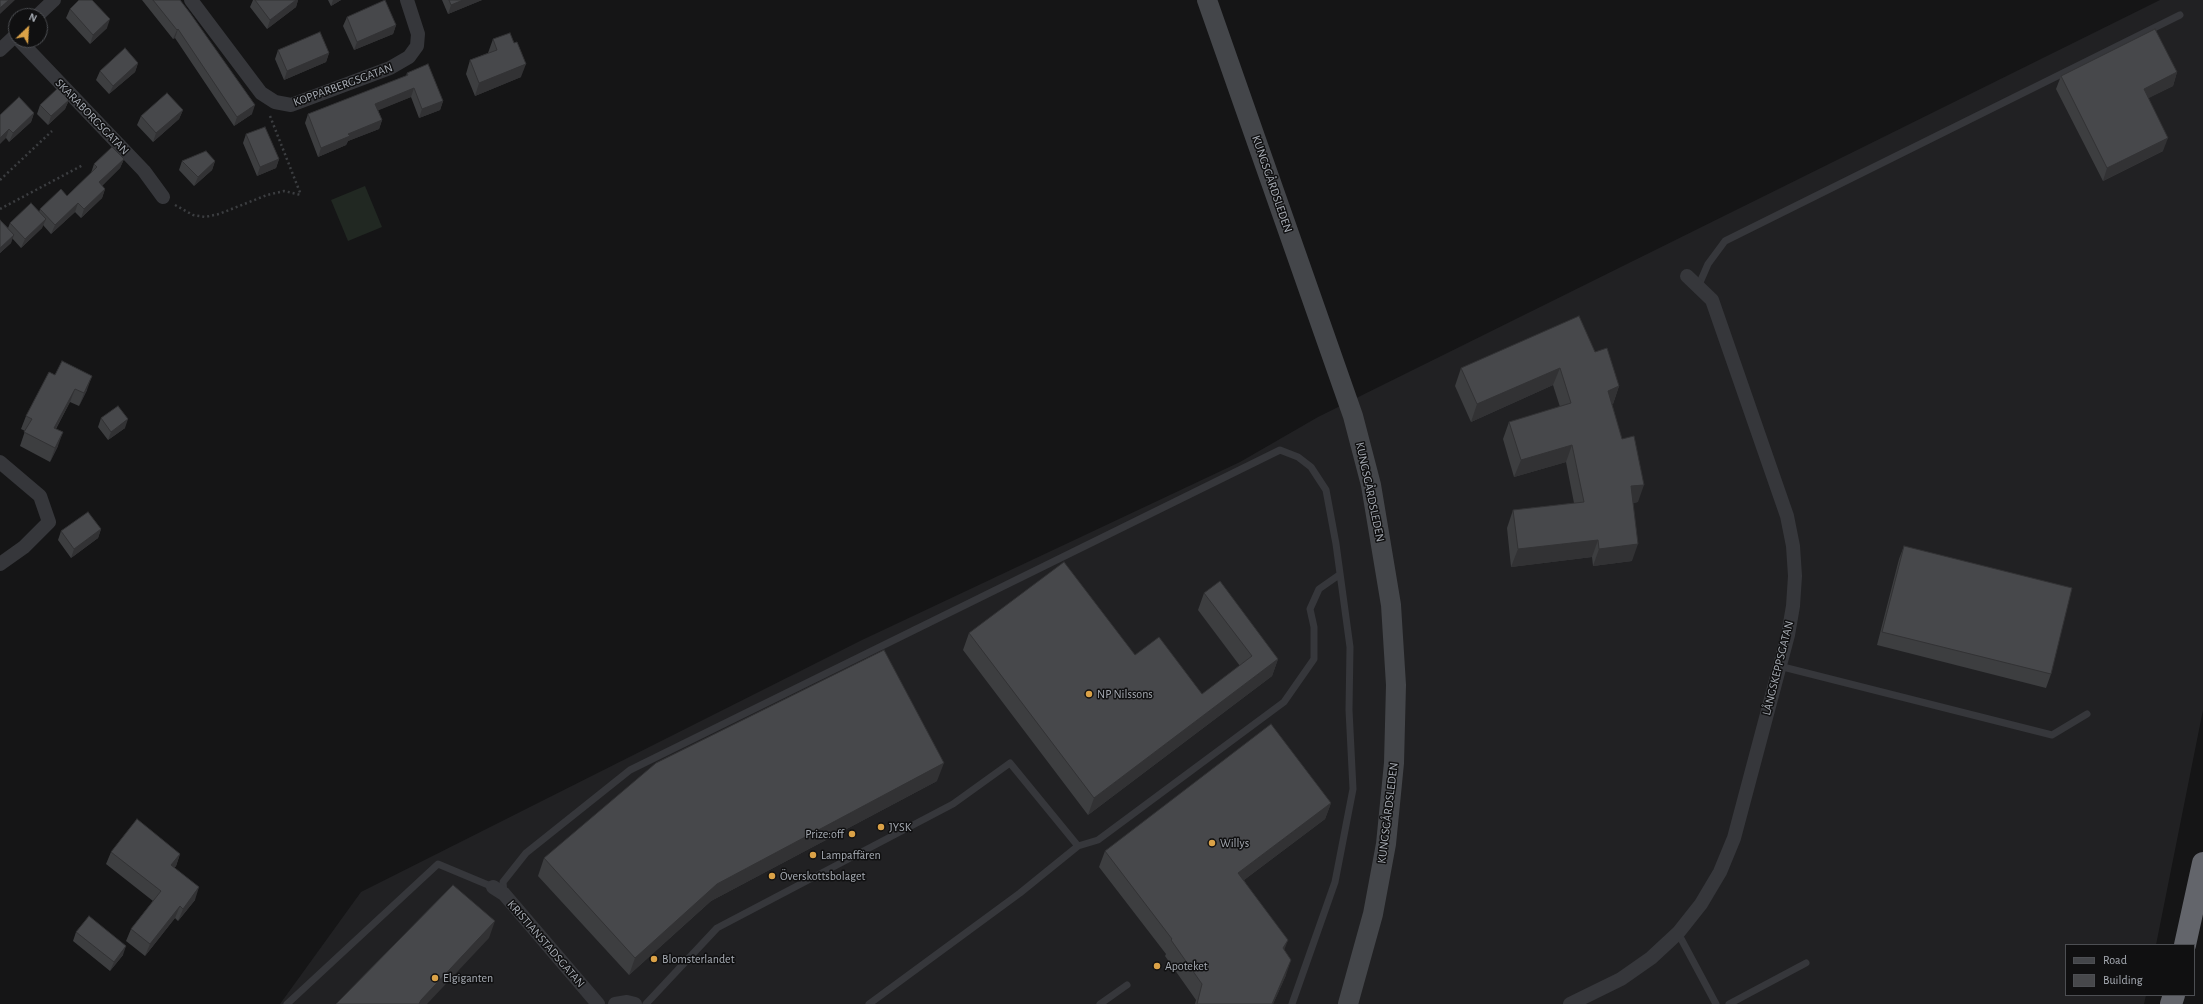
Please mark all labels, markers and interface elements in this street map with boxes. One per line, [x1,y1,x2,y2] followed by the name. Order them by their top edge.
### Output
[8,8,48,48] north arrow
[27,11,39,24] text: N
[291,60,395,110] street label: KOPPARBERGSGATAN
[52,76,132,158] street label: SKARABORGSGATAN
[1249,134,1295,234] street label: KUNGSGÅRDSLEDEN
[1352,441,1388,543] street label: KUNGSGÅRDSLEDEN
[1759,619,1797,717] street label: LÅNGSKEPPSGATAN
[1097,687,1153,701] place label: NP Nilssons
[1084,689,1094,699] marker: NP Nilssons
[1375,762,1401,864] street label: KUNGSGÅRDSLEDEN
[889,820,911,834] place label: JYSK
[876,822,886,832] marker: JYSK
[805,827,844,841] place label: Prize:off
[847,829,857,839] marker: Prize:off
[1220,836,1249,850] place label: Willys
[1207,838,1217,848] marker: Willys
[821,848,881,862] place label: Lampaffären
[808,850,818,860] marker: Lampaffären
[780,869,865,883] place label: Överskottsbolaget
[767,871,777,881] marker: Överskottsbolaget
[504,897,588,991] street label: KRISTIANSTADSGATAN
[2065,944,2195,996] legend
[662,952,734,966] place label: Blomsterlandet
[649,954,659,964] marker: Blomsterlandet
[2103,954,2127,966] text: Road
[1165,959,1208,973] place label: Apoteket
[1152,961,1162,971] marker: Apoteket
[443,971,493,985] place label: Elgiganten
[430,973,440,983] marker: Elgiganten
[2103,974,2143,986] text: Building

